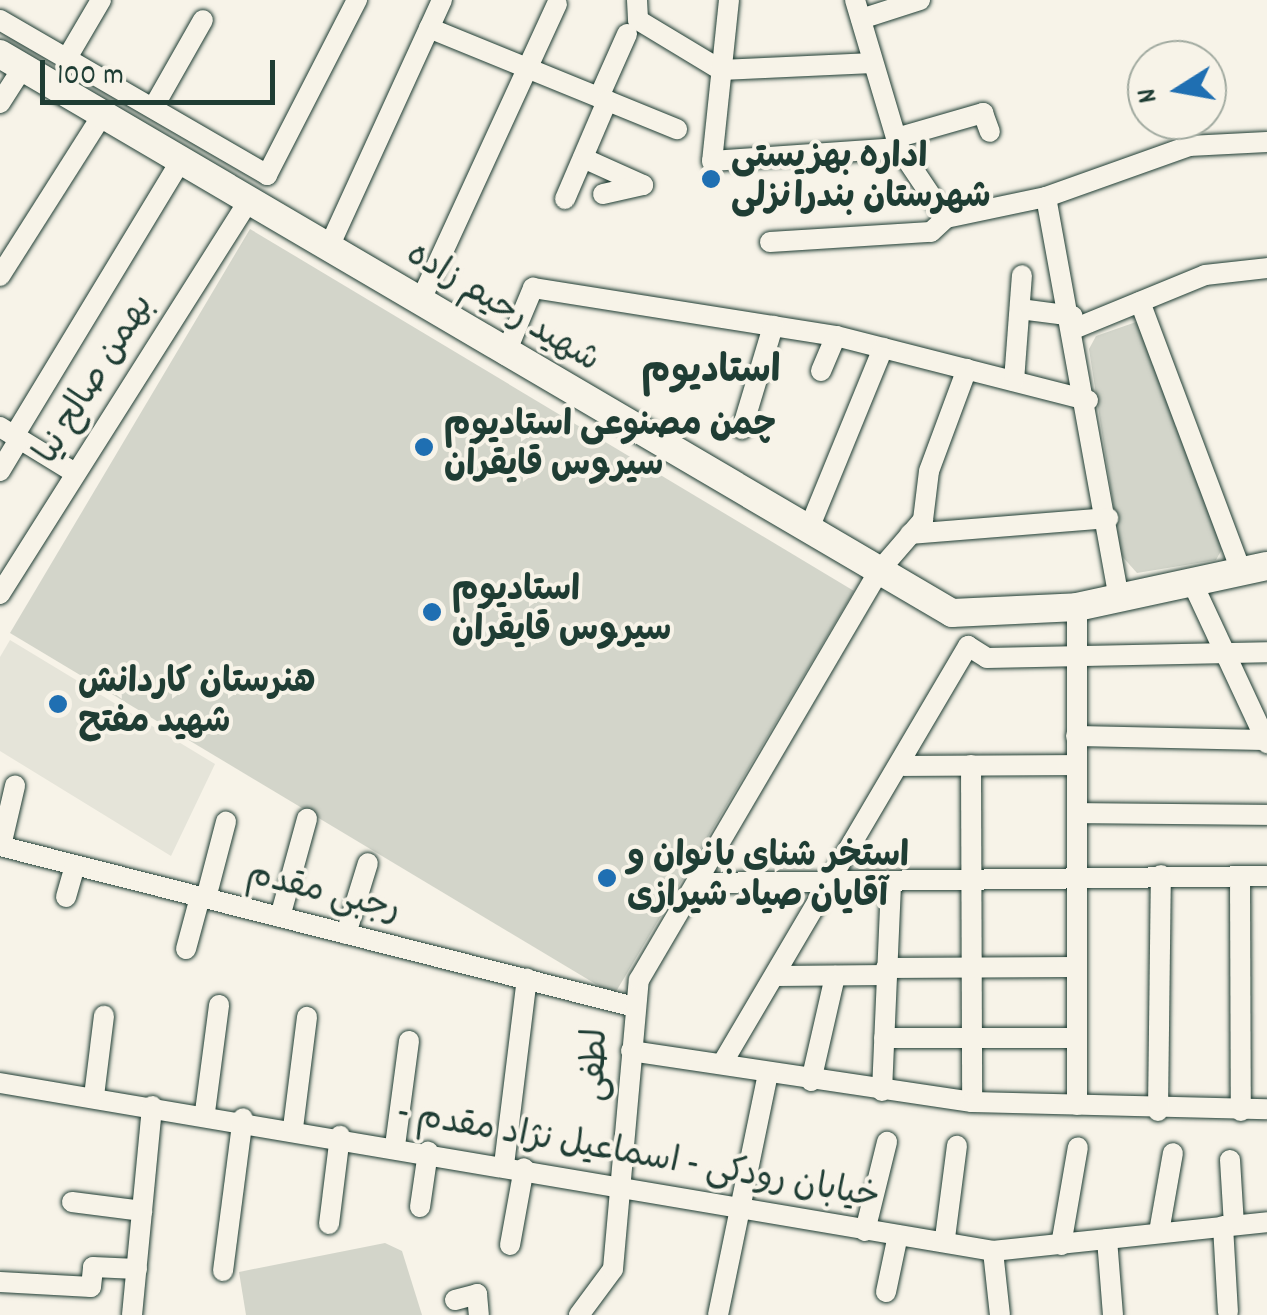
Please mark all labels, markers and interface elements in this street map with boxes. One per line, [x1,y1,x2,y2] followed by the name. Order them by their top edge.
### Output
[45,40,280,102] scale bar
[1127,40,1227,140] north arrow
[57,56,124,99] text: 100 m
[1129,85,1170,106] text: N
[731,138,991,220] place label: اداره بهزیستی شهرستان بندرانزلی
[700,168,722,190] marker: اداره بهزیستی شهرستان بندرانزلی
[398,235,606,383] street label: شهید رحیم زاده
[27,287,165,473] street label: بهمن صالح نیا
[642,351,780,397] district label: استادیوم
[444,406,776,488] place label: چمن مصنوعی استادیوم سیروس قایقران
[413,436,435,458] marker: چمن مصنوعی استادیوم سیروس قایقران
[452,571,671,653] place label: استادیوم سیروس قایقران
[421,601,443,623] marker: استادیوم سیروس قایقران
[78,663,315,745] place label: هنرستان کاردانش شهید مفتح
[47,693,69,715] marker: هنرستان کاردانش شهید مفتح
[627,837,909,919] place label: استخر شنای بانوان و آقایان صیاد شیرازی
[242,855,404,933] street label: رجبی مقدم
[596,867,618,889] marker: استخر شنای بانوان و آقایان صیاد شیرازی
[575,1028,619,1102] street label: لطفی
[393,1094,883,1220] street label: - خیابان رودکی - اسماعیل نژاد مقدم

